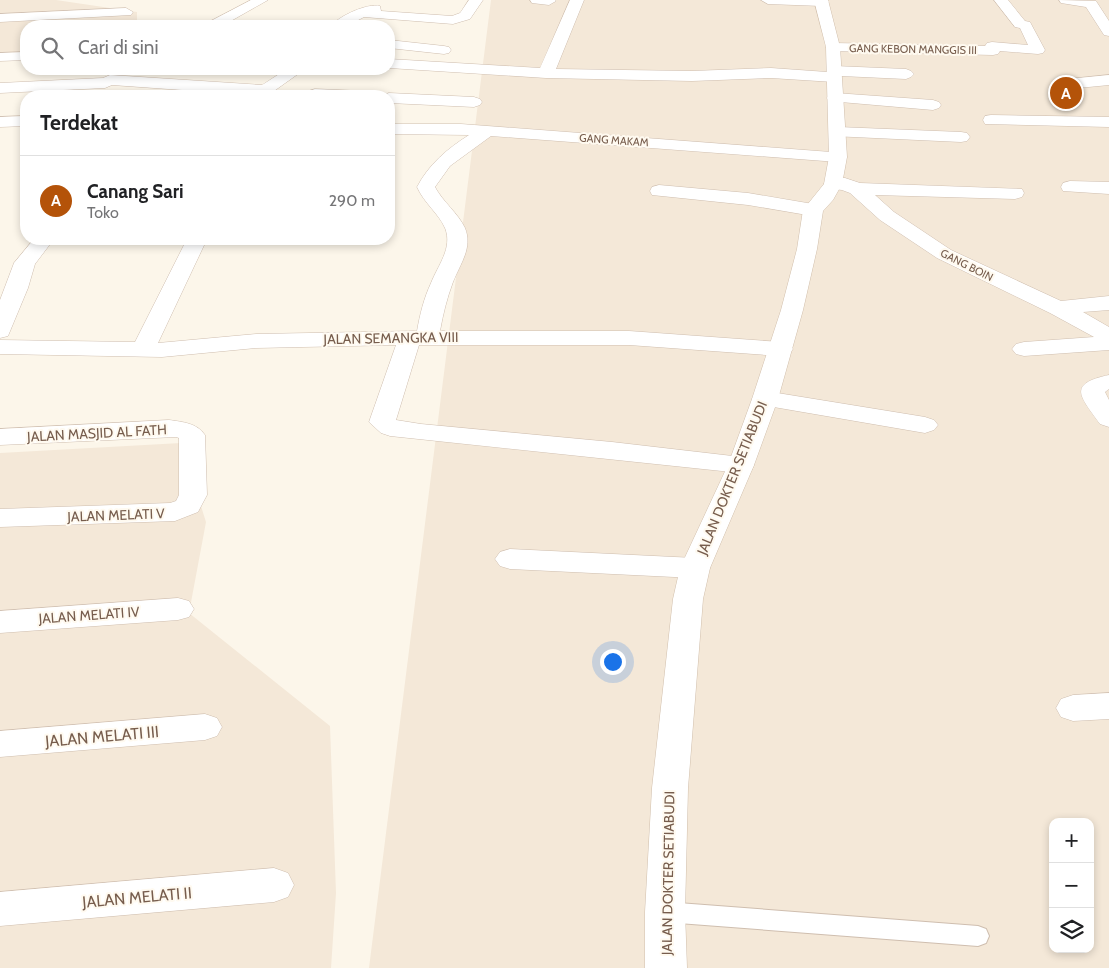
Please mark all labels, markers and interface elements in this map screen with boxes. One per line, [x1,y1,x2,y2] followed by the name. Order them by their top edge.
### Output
[20,20,395,75] search box
[38,34,66,62] icon: search
[78,36,159,59] text: Cari di sini
[849,41,977,57] street label: GANG KEBON MANGGIS III
[1050,74,1082,112] pin: A
[40,110,118,135] text: Terdekat
[579,131,649,149] street label: GANG MAKAM
[87,180,184,203] text: Canang Sari
[51,191,61,210] text: A
[329,191,375,210] text: 290 m
[87,203,119,222] text: Toko
[938,246,996,284] street label: GANG BOIN
[322,328,459,348] street label: JALAN SEMANGKA VIII
[692,398,771,558] street label: JALAN DOKTER SETIABUDI
[26,420,167,446] street label: JALAN MASJID AL FATH
[66,504,165,526] street label: JALAN MELATI V
[37,602,140,628] street label: JALAN MELATI IV
[600,649,626,675] your location
[43,722,160,751] street label: JALAN MELATI III
[658,791,678,956] street label: JALAN DOKTER SETIABUDI
[1049,818,1094,953] map controls
[1049,818,1094,863] button: +
[1049,863,1094,908] button: −
[81,883,193,912] street label: JALAN MELATI II
[1049,908,1094,953] button: layers

